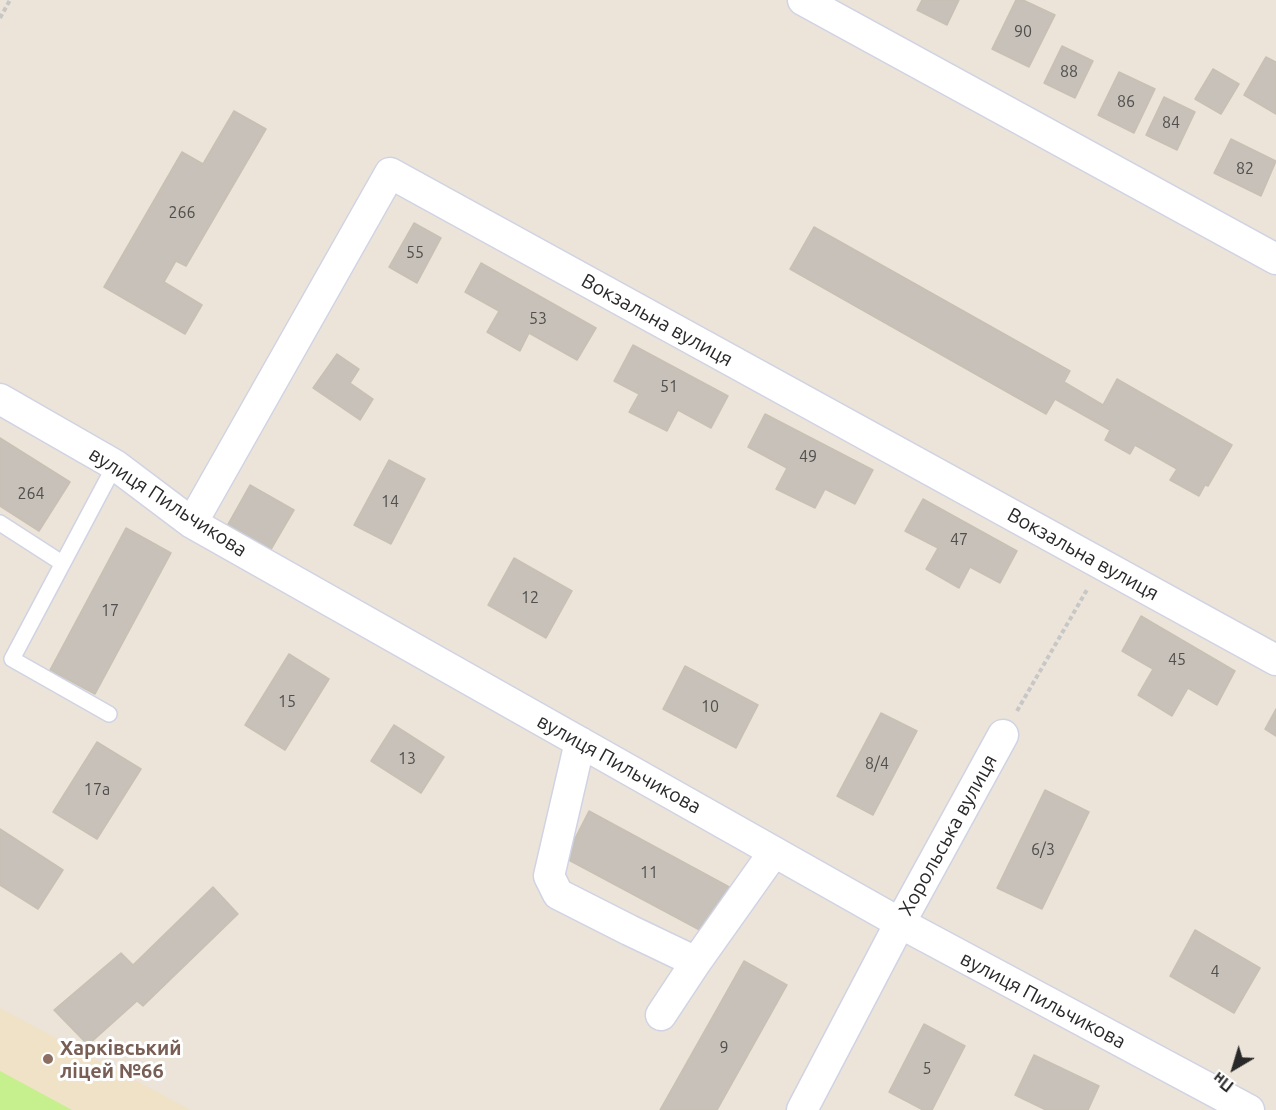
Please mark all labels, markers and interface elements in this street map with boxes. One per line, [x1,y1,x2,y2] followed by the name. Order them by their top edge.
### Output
[1014,22,1032,42] house number: 90
[1060,62,1078,82] house number: 88
[1117,92,1135,112] house number: 86
[1162,113,1180,133] house number: 84
[1236,159,1254,179] house number: 82
[168,203,196,223] house number: 266
[406,243,424,263] house number: 55
[577,268,737,372] street label: Вокзальна вулиця
[529,309,547,329] house number: 53
[660,377,678,397] house number: 51
[84,442,252,562] street label: вулиця Пильчикова
[799,447,817,467] house number: 49
[17,484,45,504] house number: 264
[381,492,399,512] house number: 14
[1003,502,1163,606] street label: Вокзальна вулиця
[950,530,968,550] house number: 47
[521,588,539,608] house number: 12
[101,601,119,621] house number: 17
[1168,650,1186,670] house number: 45
[278,692,296,712] house number: 15
[701,697,719,717] house number: 10
[533,709,705,819] street label: вулиця Пильчикова
[398,749,416,769] house number: 13
[894,750,1002,920] street label: Хорольська вулиця
[865,754,889,774] house number: 8/4
[84,780,110,800] house number: 17а
[1031,840,1055,860] house number: 6/3
[640,863,658,883] house number: 11
[956,946,1130,1054] street label: вулиця Пильчикова
[1210,962,1220,982] house number: 4
[60,1036,181,1083] place label: Харківський ліцей №66
[719,1038,729,1058] house number: 9
[1204,1038,1264,1098] north arrow
[41,1052,55,1066] marker: Харківський ліцей №66
[922,1059,932,1079] house number: 5
[1209,1069,1237,1096] text: Пн

